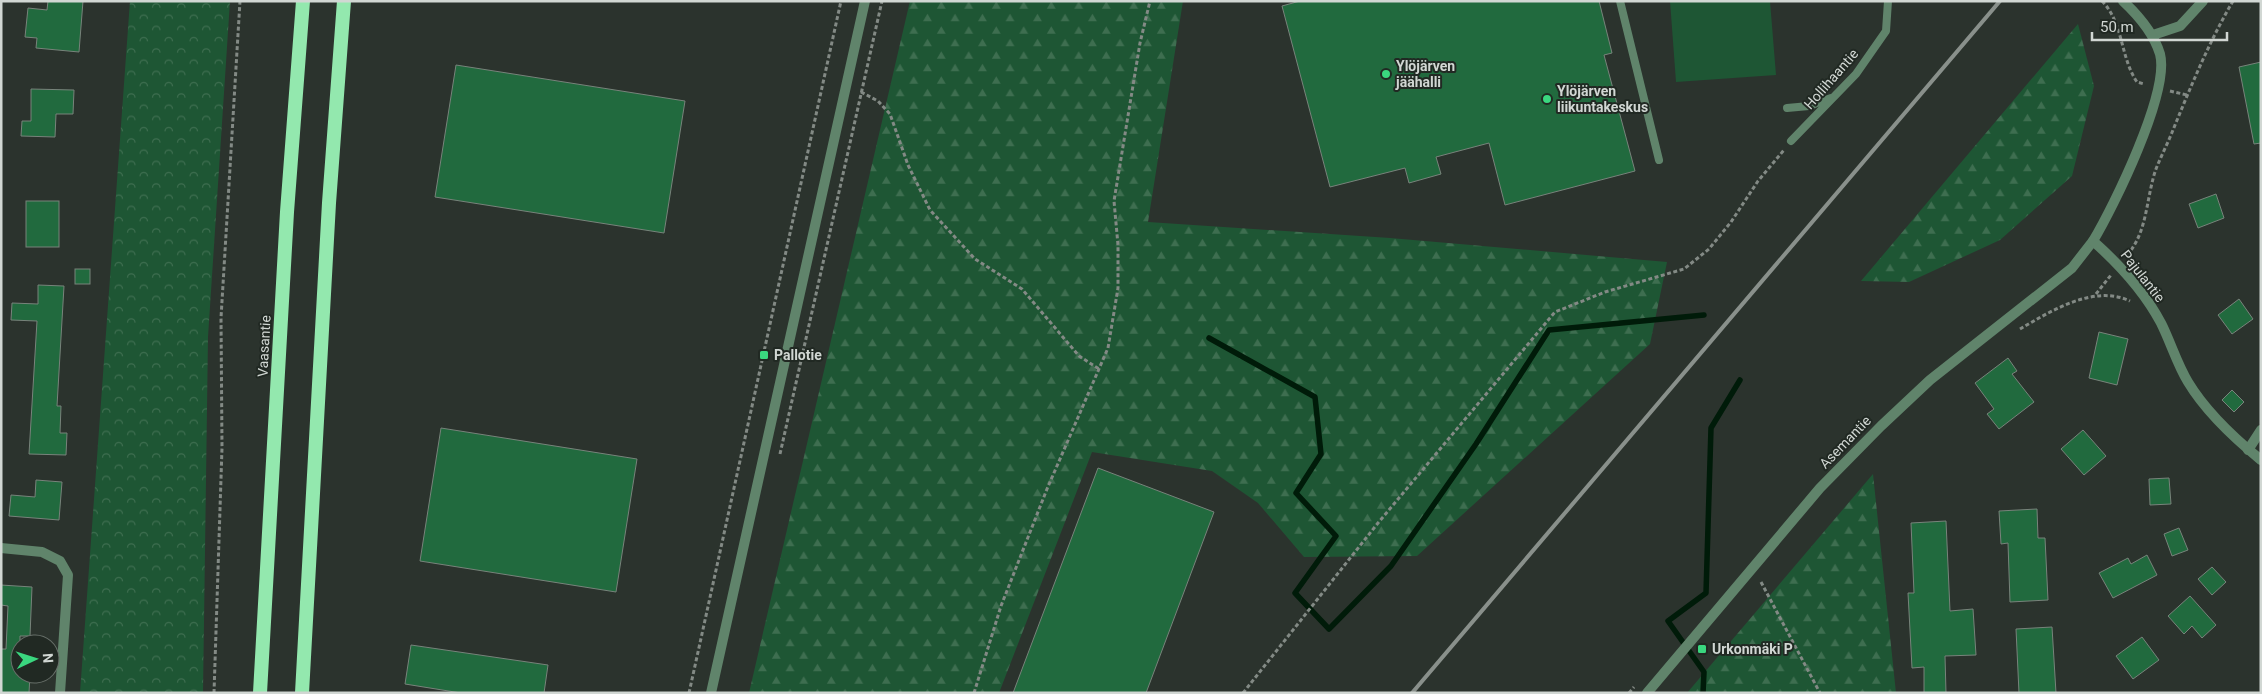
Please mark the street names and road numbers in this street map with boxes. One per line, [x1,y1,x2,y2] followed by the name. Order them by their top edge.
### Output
[1801,46,1861,112] street label: Hollihaantie
[2118,247,2168,305] street label: Pajulantie
[254,315,274,377] street label: Vaasantie
[1816,412,1874,472] street label: Asemantie

